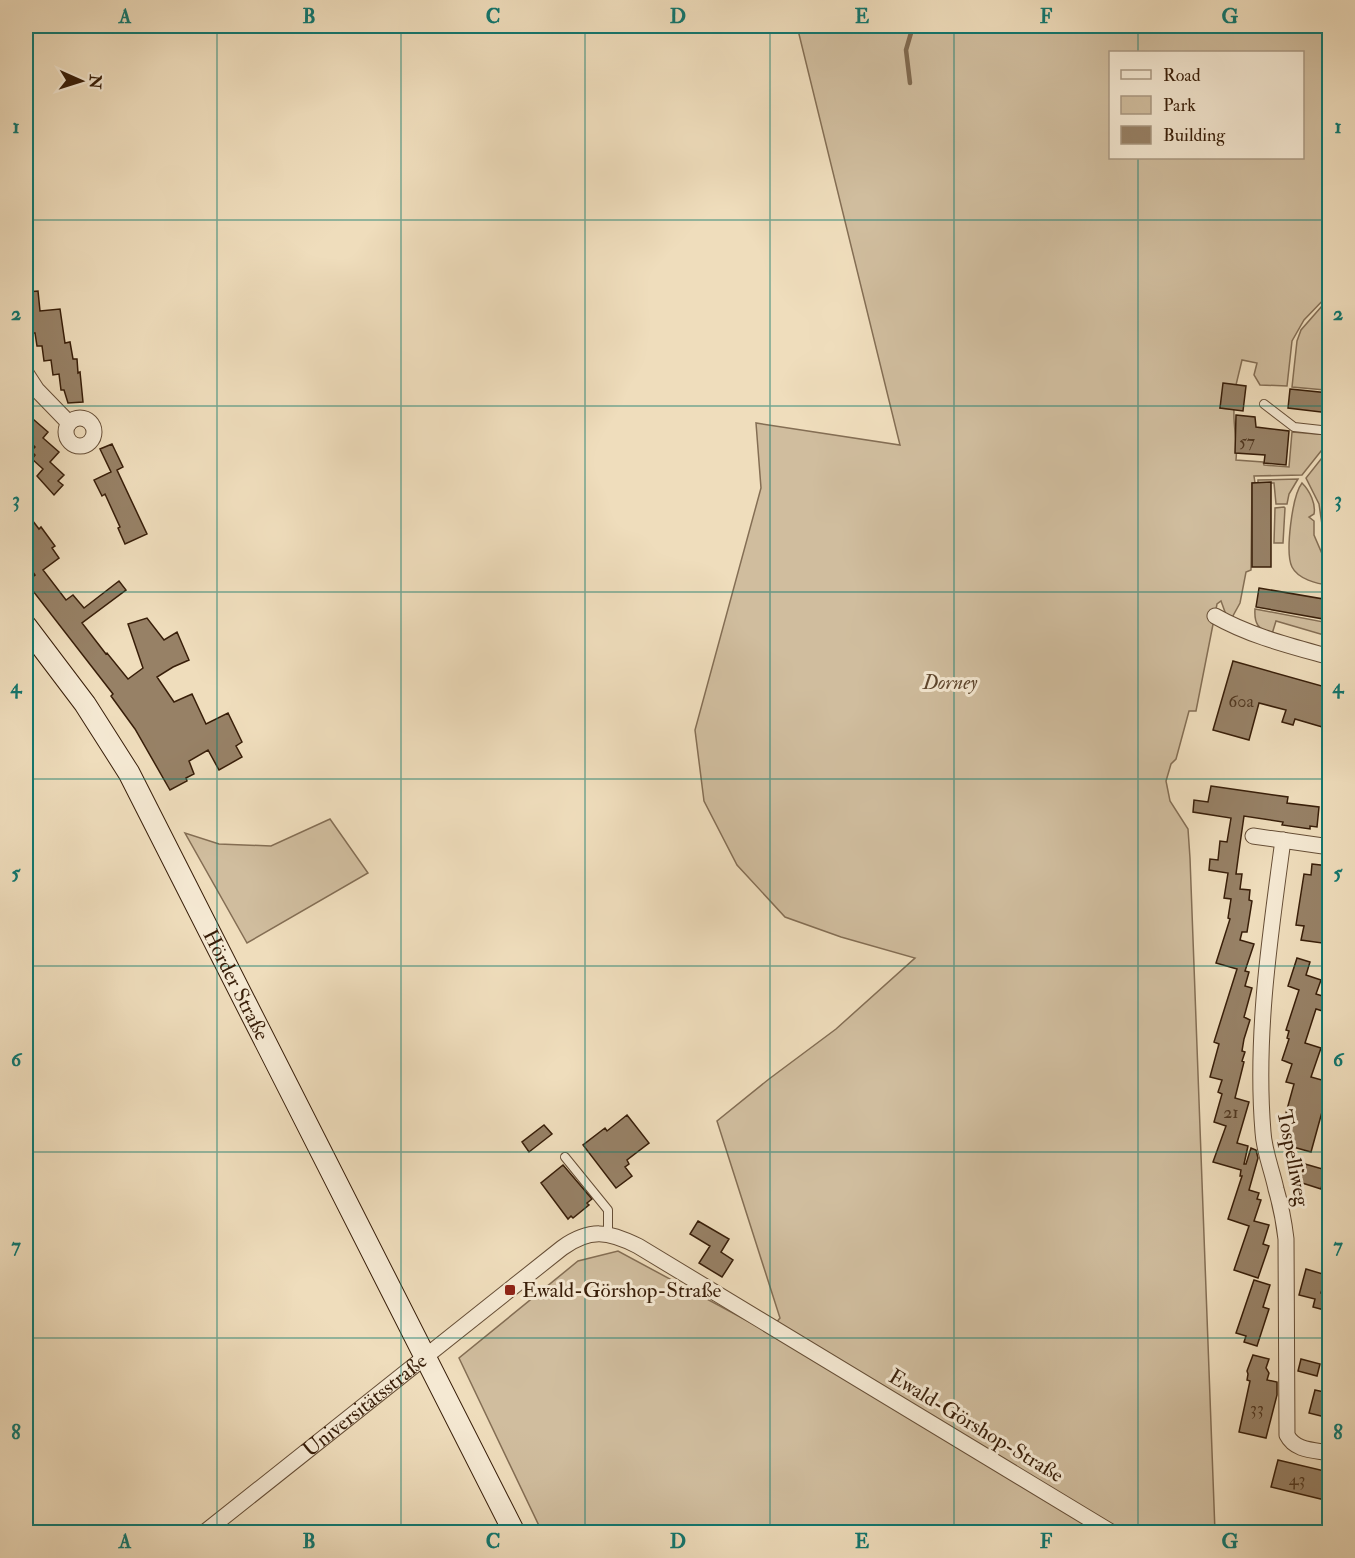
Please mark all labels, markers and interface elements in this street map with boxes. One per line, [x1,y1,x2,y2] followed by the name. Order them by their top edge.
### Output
[118,4,132,29] text: A
[302,4,316,29] text: B
[486,4,500,29] text: C
[670,4,686,29] text: D
[855,4,870,29] text: E
[1040,4,1053,29] text: F
[1222,4,1239,29] text: G
[51,51,111,111] north arrow
[1109,51,1304,159] legend
[1163,64,1201,87] text: Road
[85,73,105,90] text: N
[1163,94,1196,117] text: Park
[12,114,20,139] text: 1
[1334,114,1342,139] text: 1
[1163,124,1226,147] text: Building
[11,301,21,326] text: 2
[1333,301,1343,326] text: 2
[1239,430,1255,453] house number: 57
[12,487,20,512] text: 3
[1334,487,1342,512] text: 3
[922,669,978,696] park label: Dorney
[10,674,23,699] text: 4
[1332,674,1345,699] text: 4
[1228,690,1254,713] house number: 60a
[12,860,22,885] text: 5
[1334,860,1344,885] text: 5
[197,925,276,1045] street label: Hörder Straße
[11,1047,23,1072] text: 6
[1333,1047,1345,1072] text: 6
[1223,1101,1239,1124] house number: 21
[1270,1107,1316,1209] street label: Tospelliweg
[11,1233,21,1258] text: 7
[1333,1233,1343,1258] text: 7
[522,1277,722,1304] place label: Ewald-Görshop-Straße
[503,1283,517,1297] marker: Ewald-Görshop-Straße
[297,1347,433,1463] street label: Universitätsstraße
[884,1363,1069,1489] street label: Ewald-Görshop-Straße
[1250,1397,1264,1420] house number: 33
[11,1420,21,1445] text: 8
[1333,1420,1343,1445] text: 8
[1289,1468,1305,1491] house number: 43
[118,1529,132,1554] text: A
[302,1529,316,1554] text: B
[486,1529,500,1554] text: C
[670,1529,686,1554] text: D
[855,1529,870,1554] text: E
[1040,1529,1053,1554] text: F
[1222,1529,1239,1554] text: G

